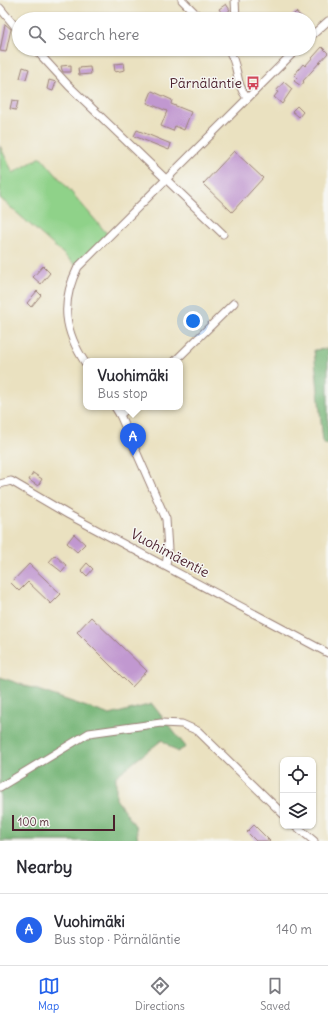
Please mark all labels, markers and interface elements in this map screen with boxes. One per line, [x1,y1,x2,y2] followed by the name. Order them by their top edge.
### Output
[12,12,316,56] search box
[26,23,48,45] icon: search
[58,25,139,44] text: Search here
[170,74,242,92] place label: Pärnäläntie
[245,75,261,91] bus stop icon: Pärnäläntie
[183,311,203,331] your location
[83,358,183,410] popup
[98,366,168,385] text: Vuohimäki
[98,385,148,402] text: Bus stop
[120,423,146,456] pin: A
[128,525,212,581] street label: Vuohimäentie
[280,757,316,829] map controls
[280,757,316,793] button: locate
[280,793,316,829] button: layers
[12,813,115,832] scale bar
[18,815,49,829] text: 100 m
[16,856,72,878] text: Nearby
[54,912,125,931] text: Vuohimäki
[25,921,33,938] text: A
[276,921,312,938] text: 140 m
[54,931,180,948] text: Bus stop · Pärnäläntie
[38,975,60,1013] tab: Map
[135,975,185,1013] tab: Directions
[260,975,290,1013] tab: Saved

